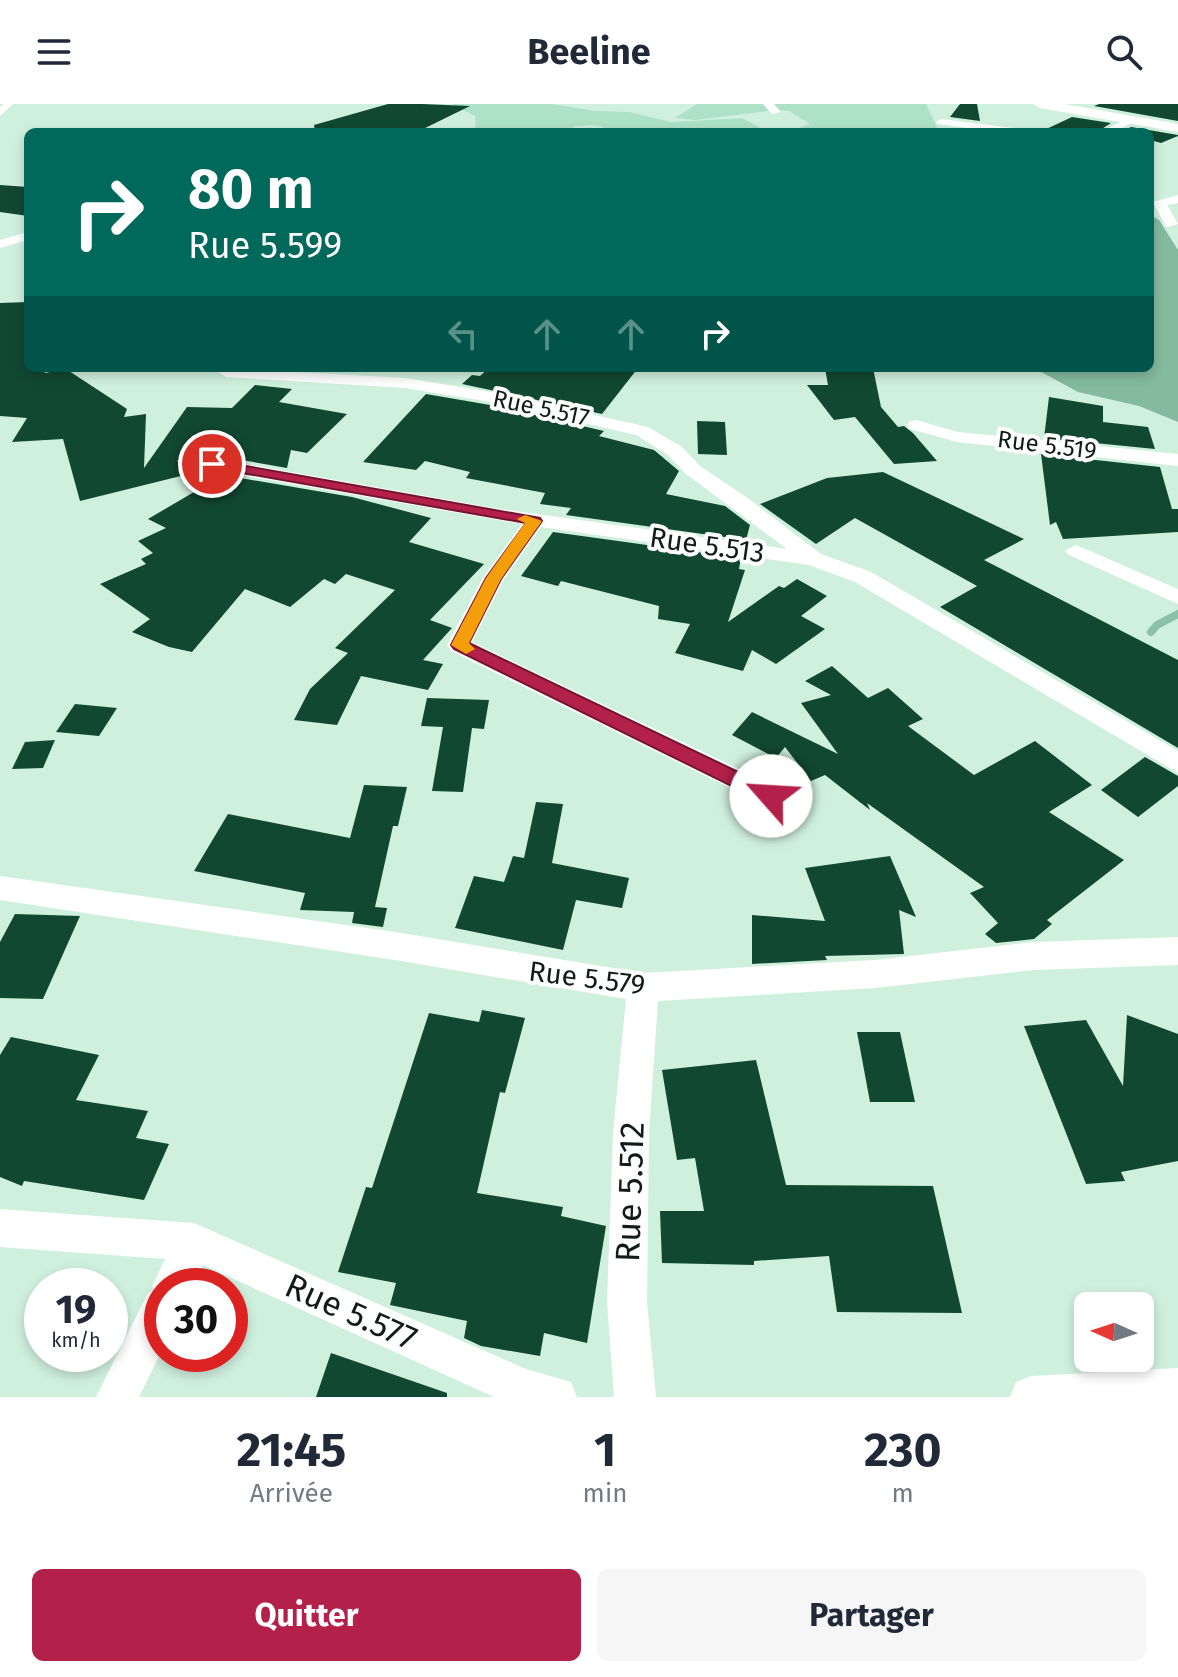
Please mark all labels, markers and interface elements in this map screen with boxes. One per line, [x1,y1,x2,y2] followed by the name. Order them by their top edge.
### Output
[32,30,76,74] icon: menu
[527,30,651,74] text: Beeline
[1102,30,1146,74] icon: search
[188,156,314,223] text: 80 m
[56,160,160,264] icon: right
[188,224,342,268] text: Rue 5.599
[441,312,485,356] icon: left
[525,312,569,356] icon: ahead
[609,312,653,356] icon: ahead
[693,312,737,356] icon: right
[490,384,592,432] street label: Rue 5.517
[996,425,1098,465] street label: Rue 5.519
[178,430,246,498] pin
[190,442,234,486] icon: arrive
[647,521,767,569] street label: Rue 5.513
[729,754,813,838] position arrow
[527,954,647,1002] street label: Rue 5.579
[607,1121,653,1263] street label: Rue 5.512
[279,1265,423,1359] street label: Rue 5.577
[144,1268,248,1372] speed limit sign: 30
[56,1286,96,1334] text: 19
[1074,1292,1154,1372] north arrow
[1074,1292,1154,1372] map controls
[51,1328,101,1352] text: km/h
[236,1421,346,1479] text: 21:45
[594,1421,616,1479] text: 1
[864,1421,942,1479] text: 230
[250,1478,333,1509] text: Arrivée
[583,1478,627,1509] text: min
[892,1478,914,1509] text: m
[32,1569,581,1661] button: Quitter
[597,1569,1146,1661] button: Partager

